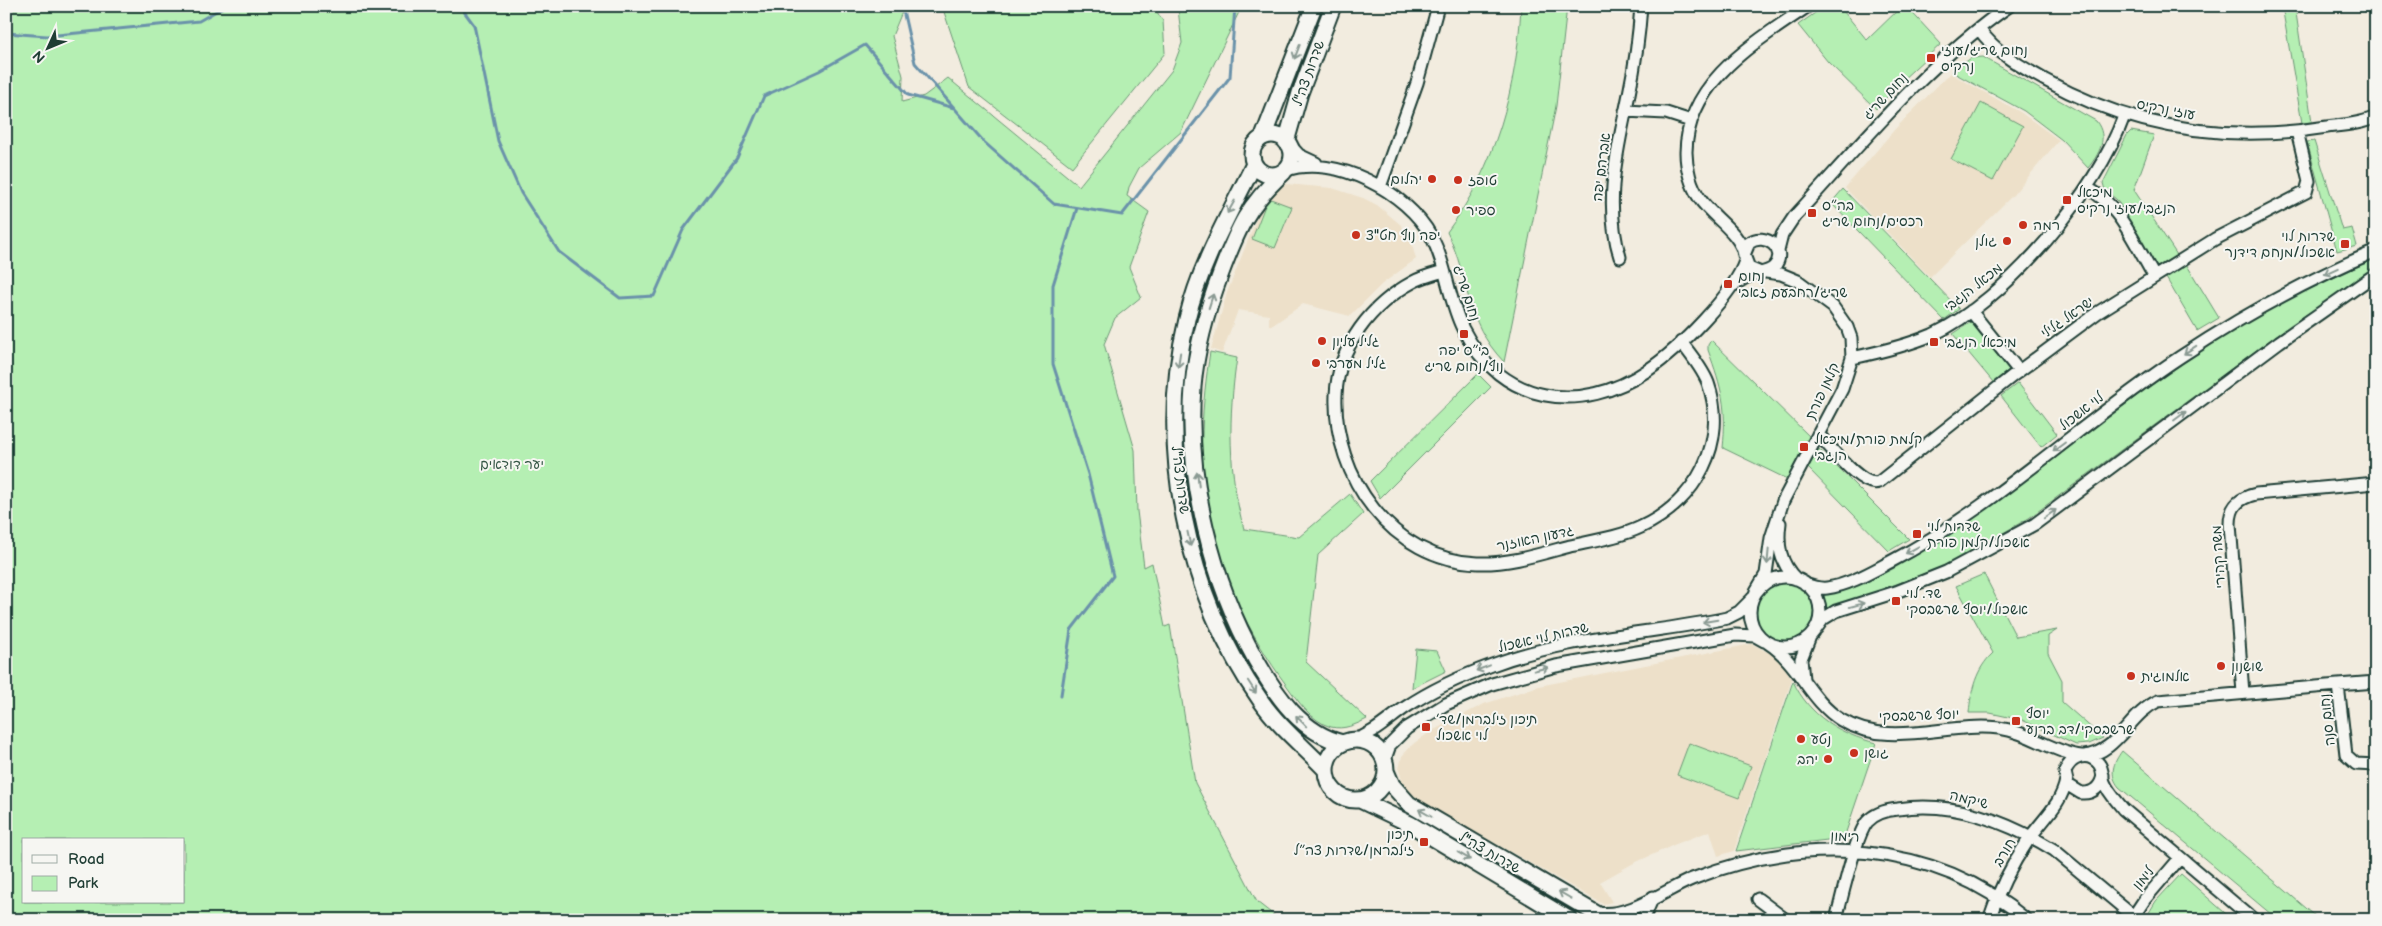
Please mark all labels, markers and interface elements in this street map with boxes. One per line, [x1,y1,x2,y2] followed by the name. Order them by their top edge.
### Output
[22,22,72,72] north arrow
[1289,38,1328,108] street label: שדרות צה"ל
[1941,42,2028,75] place label: נחום שריג/עוזי נרקיס
[1292,44,1301,59] one-way arrow
[29,47,49,66] text: N
[1925,52,1937,64] marker: נחום שריג/עוזי נרקיס
[1859,69,1911,123] street label: נחום שריג
[2135,95,2197,124] street label: עוזי נרקיס
[1589,132,1614,202] street label: אברהם יפה
[1390,171,1422,188] place label: יהלום
[1468,172,1497,189] place label: טופז
[1426,173,1438,185] marker: יהלום
[1452,174,1464,186] marker: טופז
[2077,184,2176,217] place label: מיכאל הנגבי/עוזי נרקיס
[2061,194,2073,206] marker: מיכאל הנגבי/עוזי נרקיס
[1822,197,1923,230] place label: בה״ס רכסים/נחום שריג
[1226,199,1236,214] one-way arrow
[1466,202,1495,219] place label: ספיר
[1450,204,1462,216] marker: ספיר
[1806,207,1818,219] marker: בה״ס רכסים/נחום שריג
[2033,217,2060,234] place label: רמה
[2017,219,2029,231] marker: רמה
[1366,227,1440,244] place label: יפה נוף חט"צ
[2225,228,2335,261] place label: שדרות לוי אשכול/מנחם דידנר
[1350,229,1362,241] marker: יפה נוף חט"צ
[1975,233,1997,250] place label: גולן
[2001,235,2013,247] marker: גולן
[2339,238,2351,250] marker: שדרות לוי אשכול/מנחם דידנר
[1941,259,2006,315] street label: מכאל הנגבי
[1449,263,1484,323] street label: נחום שריג
[2324,266,2339,276] one-way arrow
[1738,268,1847,301] place label: נחום שריג/רחבעם זאבי
[1722,278,1734,290] marker: נחום שריג/רחבעם זאבי
[2037,293,2097,342] street label: ישראל גלילי
[1207,294,1216,310] one-way arrow
[1458,328,1470,340] marker: בי״ס יפה נוף/נחום שריג
[1332,333,1380,350] place label: גליל עליון
[1944,334,2017,351] place label: מיכאל הנגבי
[1316,335,1328,347] marker: גליל עליון
[1928,336,1940,348] marker: מיכאל הנגבי
[1424,342,1504,375] place label: בי״ס יפה נוף/נחום שריג
[2183,346,2197,356] one-way arrow
[1174,352,1184,368] one-way arrow
[1326,355,1387,372] place label: גליל מערבי
[1310,357,1322,369] marker: גליל מערבי
[1802,360,1843,423] street label: קלמן פורת
[2056,388,2107,434] street label: לוי אשכול
[2173,411,2187,421] one-way arrow
[1814,431,1922,464] place label: קלמת פורת/מיכאל הנגבי
[1798,441,1810,453] marker: קלמת פורת/מיכאל הנגבי
[2052,442,2066,452] one-way arrow
[1168,445,1193,516] street label: שדרות צה"ל
[480,456,544,473] park label: יער דודאים
[1193,471,1202,487] one-way arrow
[2043,509,2057,519] one-way arrow
[1927,518,2030,551] place label: שדרות לוי אשכול/קלמן פורת
[1495,522,1575,555] street label: גדעון האוזנר
[2208,525,2229,589] street label: משה קהירי
[1911,528,1923,540] marker: שדרות לוי אשכול/קלמן פורת
[1185,530,1195,546] one-way arrow
[1904,545,1919,555] one-way arrow
[1763,549,1772,565] one-way arrow
[1906,585,2028,618] place label: שד. לוי אשכול/יוסף שרשבסקי
[1890,595,1902,607] marker: שד. לוי אשכול/יוסף שרשבסקי
[1848,599,1864,609] one-way arrow
[1703,616,1719,626] one-way arrow
[1496,619,1591,656] street label: שדרות לוי אשכול
[2231,658,2263,675] place label: שושנון
[2215,660,2227,672] marker: שושנון
[1476,664,1491,673] one-way arrow
[1532,664,1548,673] one-way arrow
[2140,668,2190,685] place label: אלמוגית
[2125,670,2137,682] marker: אלמוגית
[1247,680,1257,694] one-way arrow
[2316,693,2339,747] street label: נחום סנה
[2026,705,2134,738] place label: יוסף שרשבסקי/דב ברנע
[1879,706,1959,725] street label: יוסף שרשבסקי
[1436,711,1537,744] place label: תיכון זילברמן/שד׳ לוי אשכול
[1295,714,1307,727] one-way arrow
[2010,715,2022,727] marker: יוסף שרשבסקי/דב ברנע
[1420,721,1432,733] marker: תיכון זילברמן/שד׳ לוי אשכול
[1811,731,1831,748] place label: נטע
[1795,733,1807,745] marker: נטע
[1864,745,1889,762] place label: גושן
[1848,747,1860,759] marker: גושן
[1797,751,1818,768] place label: יהב
[1822,753,1834,765] marker: יהב
[1948,786,1990,812] street label: שיקמה
[1418,808,1432,818] one-way arrow
[1293,826,1414,859] place label: תיכון זילברמן/שדרות צה״ל
[1830,827,1860,845] street label: רימון
[1456,828,1524,877] street label: שדרות צה"ל
[1989,835,2019,870] street label: חורב
[1418,836,1430,848] marker: תיכון זילברמן/שדרות צה״ל
[22,838,185,904] legend
[68,850,104,869] text: Road
[1457,852,1471,862] one-way arrow
[2129,863,2158,893] street label: לימון
[68,874,99,893] text: Park
[1559,890,1573,900] one-way arrow

